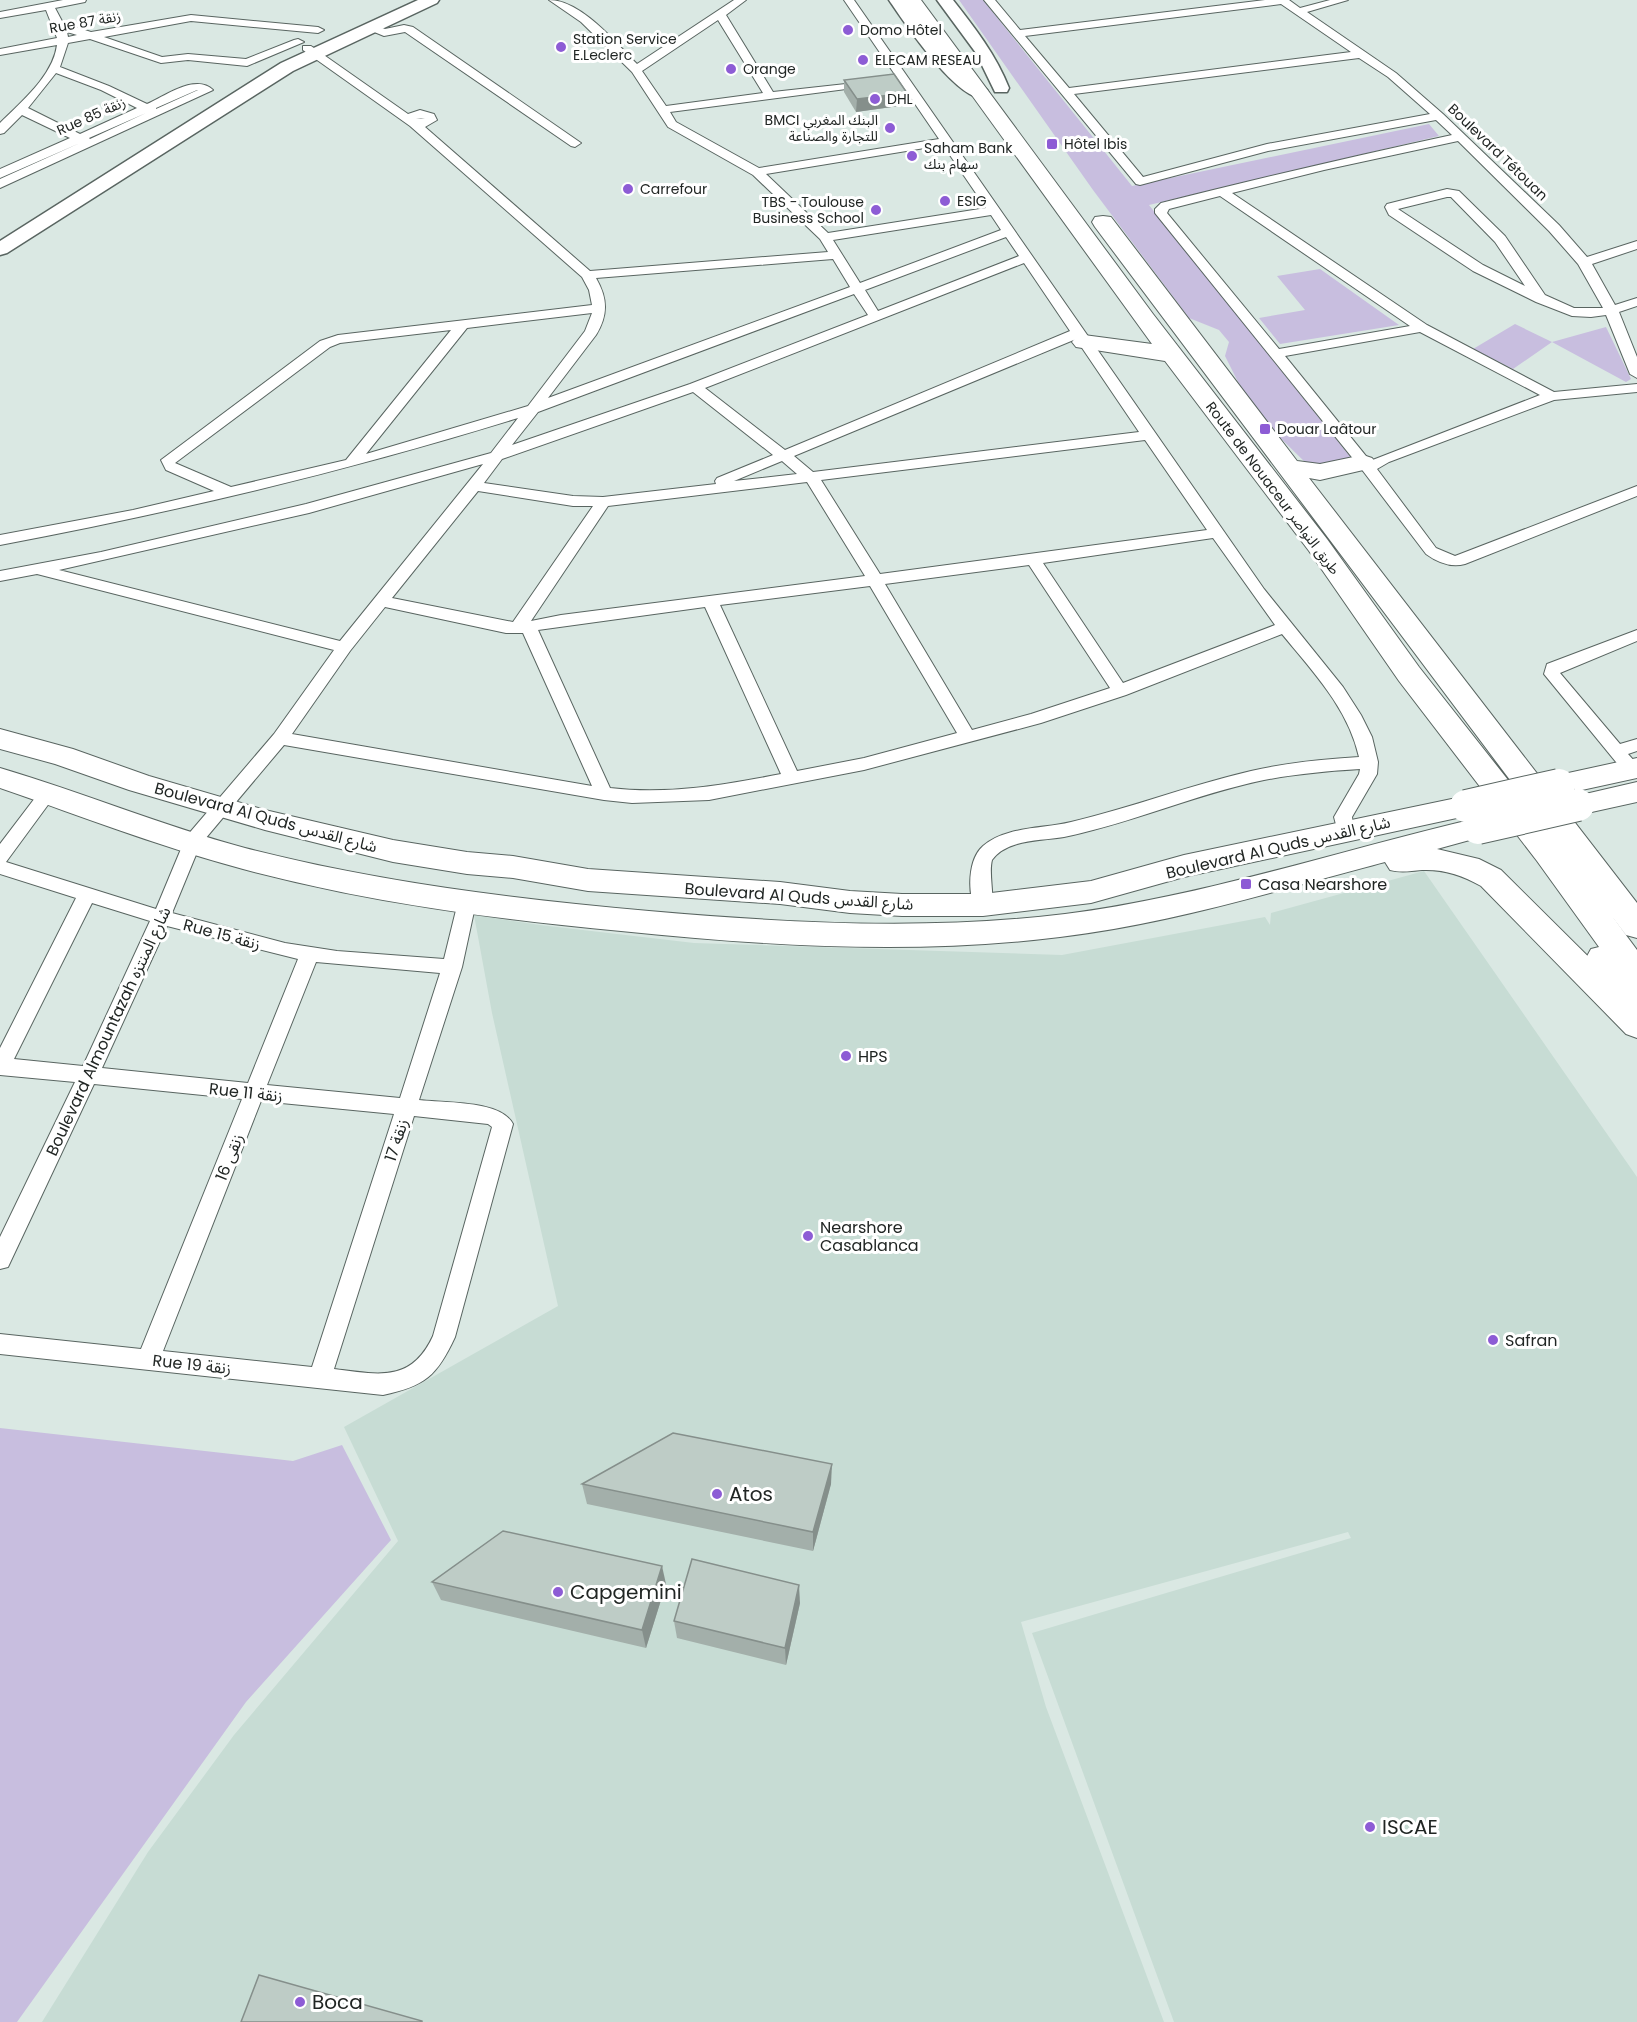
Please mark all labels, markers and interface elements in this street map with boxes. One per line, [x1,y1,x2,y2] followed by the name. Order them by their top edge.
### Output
[48,6,122,38] street label: Rue 87 زنقة
[860,20,942,40] place label: Domo Hôtel
[841,23,855,37] marker: Domo Hôtel
[573,29,677,65] place label: Station Service E.Leclerc
[554,40,568,54] marker: Station Service E.Leclerc
[875,50,981,70] place label: ELECAM RESEAU
[856,53,870,67] marker: ELECAM RESEAU
[743,59,796,79] place label: Orange
[724,62,738,76] marker: Orange
[887,89,913,109] place label: DHL
[53,92,129,140] street label: Rue 85 زنقة
[868,92,882,106] marker: DHL
[1444,99,1552,205] street label: Boulevard Tétouan
[765,110,878,146] place label: BMCI البنك المغربي للتجارة والصناعة
[883,121,897,135] marker: BMCI البنك المغربي للتجارة والصناعة
[1064,134,1127,154] place label: Hôtel Ibis
[1045,137,1059,151] marker: Hôtel Ibis
[924,138,1013,175] place label: Saham Bank سهام بنك
[905,149,919,163] marker: Saham Bank سهام بنك
[640,179,707,199] place label: Carrefour
[621,182,635,196] marker: Carrefour
[957,191,987,211] place label: ESIG
[753,192,864,228] place label: TBS - Toulouse Business School
[938,194,952,208] marker: ESIG
[869,203,883,217] marker: TBS - Toulouse Business School
[1201,397,1345,579] street label: Route de Nouaceur طريق النواصر
[1277,419,1376,439] place label: Douar Laâtour
[1258,422,1272,436] marker: Douar Laâtour
[152,777,380,859] street label: Boulevard Al Quds شارع القدس
[1164,810,1393,885] street label: Boulevard Al Quds شارع القدس
[1258,873,1387,896] place label: Casa Nearshore
[684,877,914,917] street label: Boulevard Al Quds شارع القدس
[1239,877,1253,891] marker: Casa Nearshore
[40,903,177,1160] street label: Boulevard Almountazah شارع المنتزه
[181,913,263,956] street label: Rue 15 زنقة
[858,1045,888,1068] place label: HPS
[839,1049,853,1063] marker: HPS
[208,1077,284,1108] street label: Rue 11 زنقة
[379,1116,414,1164] street label: زنقة 17
[210,1130,249,1184] street label: زنقى 16
[820,1216,919,1257] place label: Nearshore Casablanca
[801,1229,815,1243] marker: Nearshore Casablanca
[1505,1329,1558,1352] place label: Safran
[1486,1333,1500,1347] marker: Safran
[151,1349,232,1380] street label: Rue 19 زنقة
[729,1480,773,1508] place label: Atos
[710,1487,724,1501] marker: Atos
[570,1578,682,1606] place label: Capgemini
[551,1585,565,1599] marker: Capgemini
[1382,1813,1438,1841] place label: ISCAE
[1363,1820,1377,1834] marker: ISCAE
[312,1988,363,2016] place label: Boca
[293,1995,307,2009] marker: Boca

